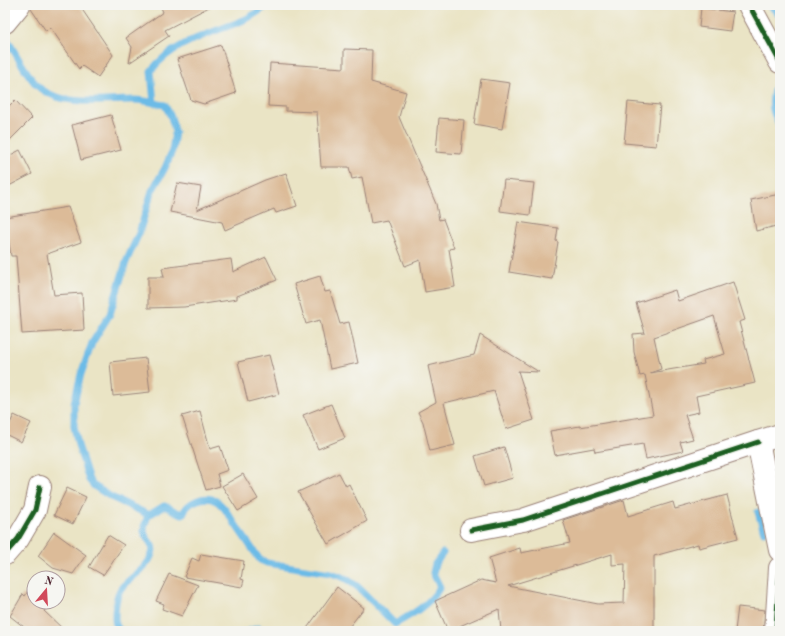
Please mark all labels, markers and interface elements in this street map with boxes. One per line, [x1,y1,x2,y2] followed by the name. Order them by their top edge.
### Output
[26,570,66,610] north arrow
[43,575,55,589] text: N

